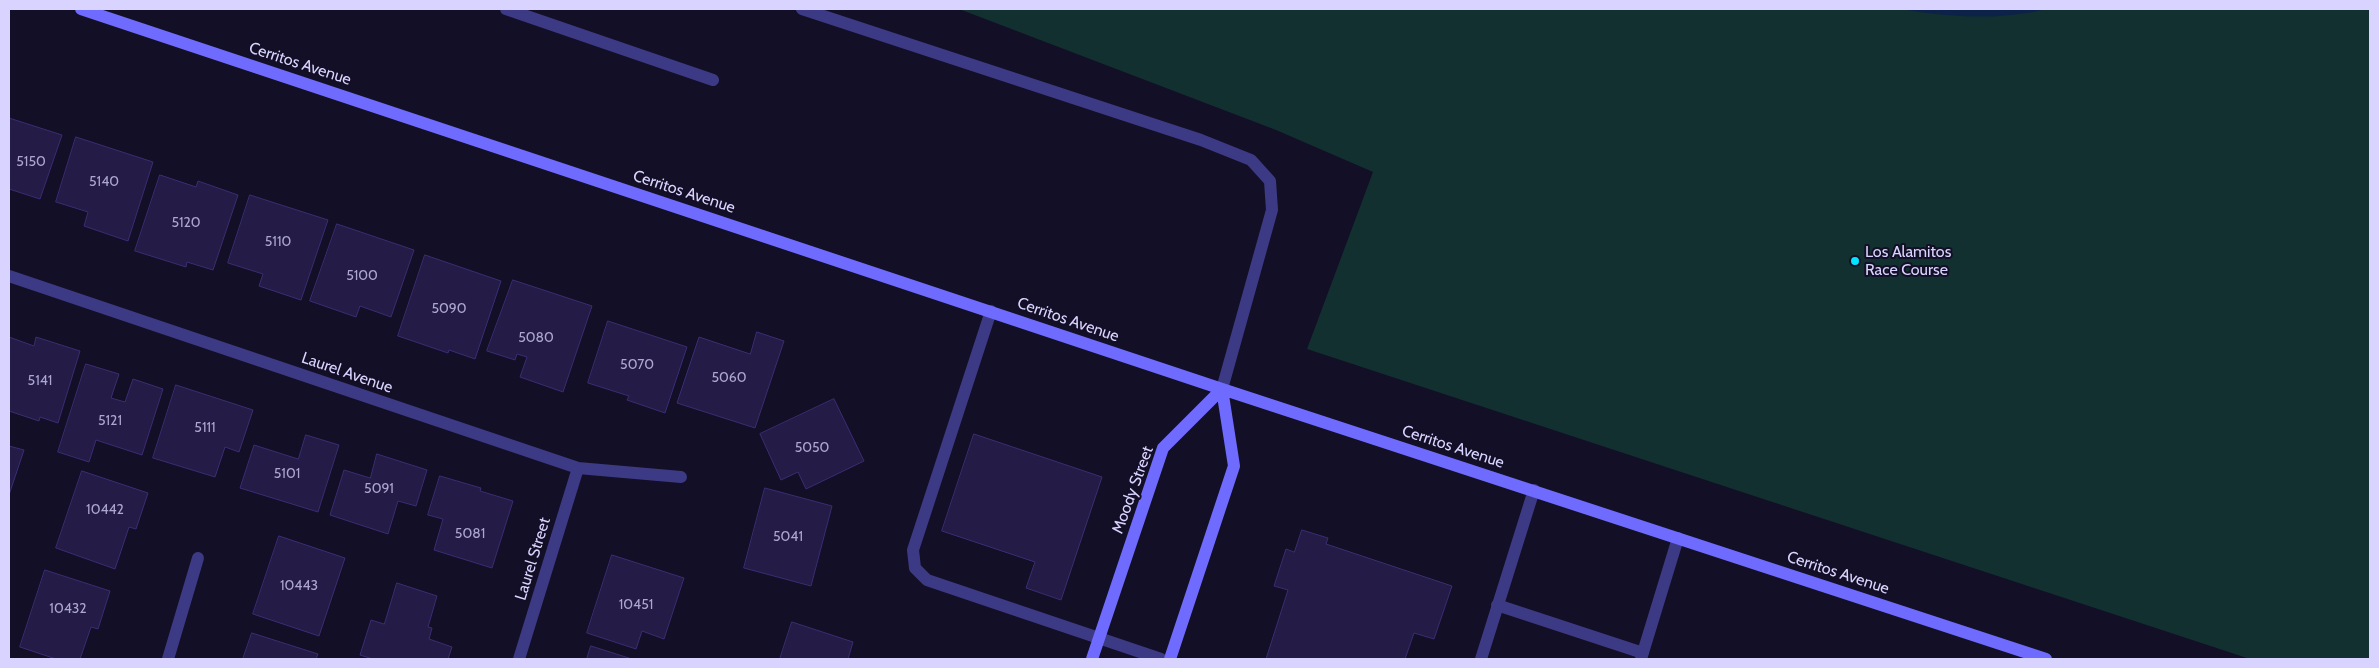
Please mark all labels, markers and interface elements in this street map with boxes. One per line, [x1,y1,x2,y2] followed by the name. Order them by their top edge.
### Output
[246,38,354,90] street label: Cerritos Avenue
[16,154,46,170] house number: 5150
[630,166,738,218] street label: Cerritos Avenue
[89,174,119,190] house number: 5140
[171,215,201,231] house number: 5120
[265,234,291,250] house number: 5110
[1865,242,1951,280] place label: Los Alamitos Race Course
[1849,255,1861,267] marker: Los Alamitos Race Course
[346,268,378,284] house number: 5100
[1015,294,1121,346] street label: Cerritos Avenue
[431,301,467,317] house number: 5090
[518,330,554,346] house number: 5080
[299,348,395,398] street label: Laurel Avenue
[620,357,654,373] house number: 5070
[711,370,747,386] house number: 5060
[28,373,52,389] house number: 5141
[98,413,122,429] house number: 5121
[194,420,216,436] house number: 5111
[1399,421,1507,473] street label: Cerritos Avenue
[795,440,829,456] house number: 5050
[1108,443,1158,537] street label: Moody Street
[274,466,300,482] house number: 5101
[364,481,394,497] house number: 5091
[86,502,124,518] house number: 10442
[511,515,555,603] street label: Laurel Street
[455,526,485,542] house number: 5081
[773,529,803,545] house number: 5041
[1784,547,1892,599] street label: Cerritos Avenue
[280,578,318,594] house number: 10443
[619,597,653,613] house number: 10451
[49,601,87,617] house number: 10432

